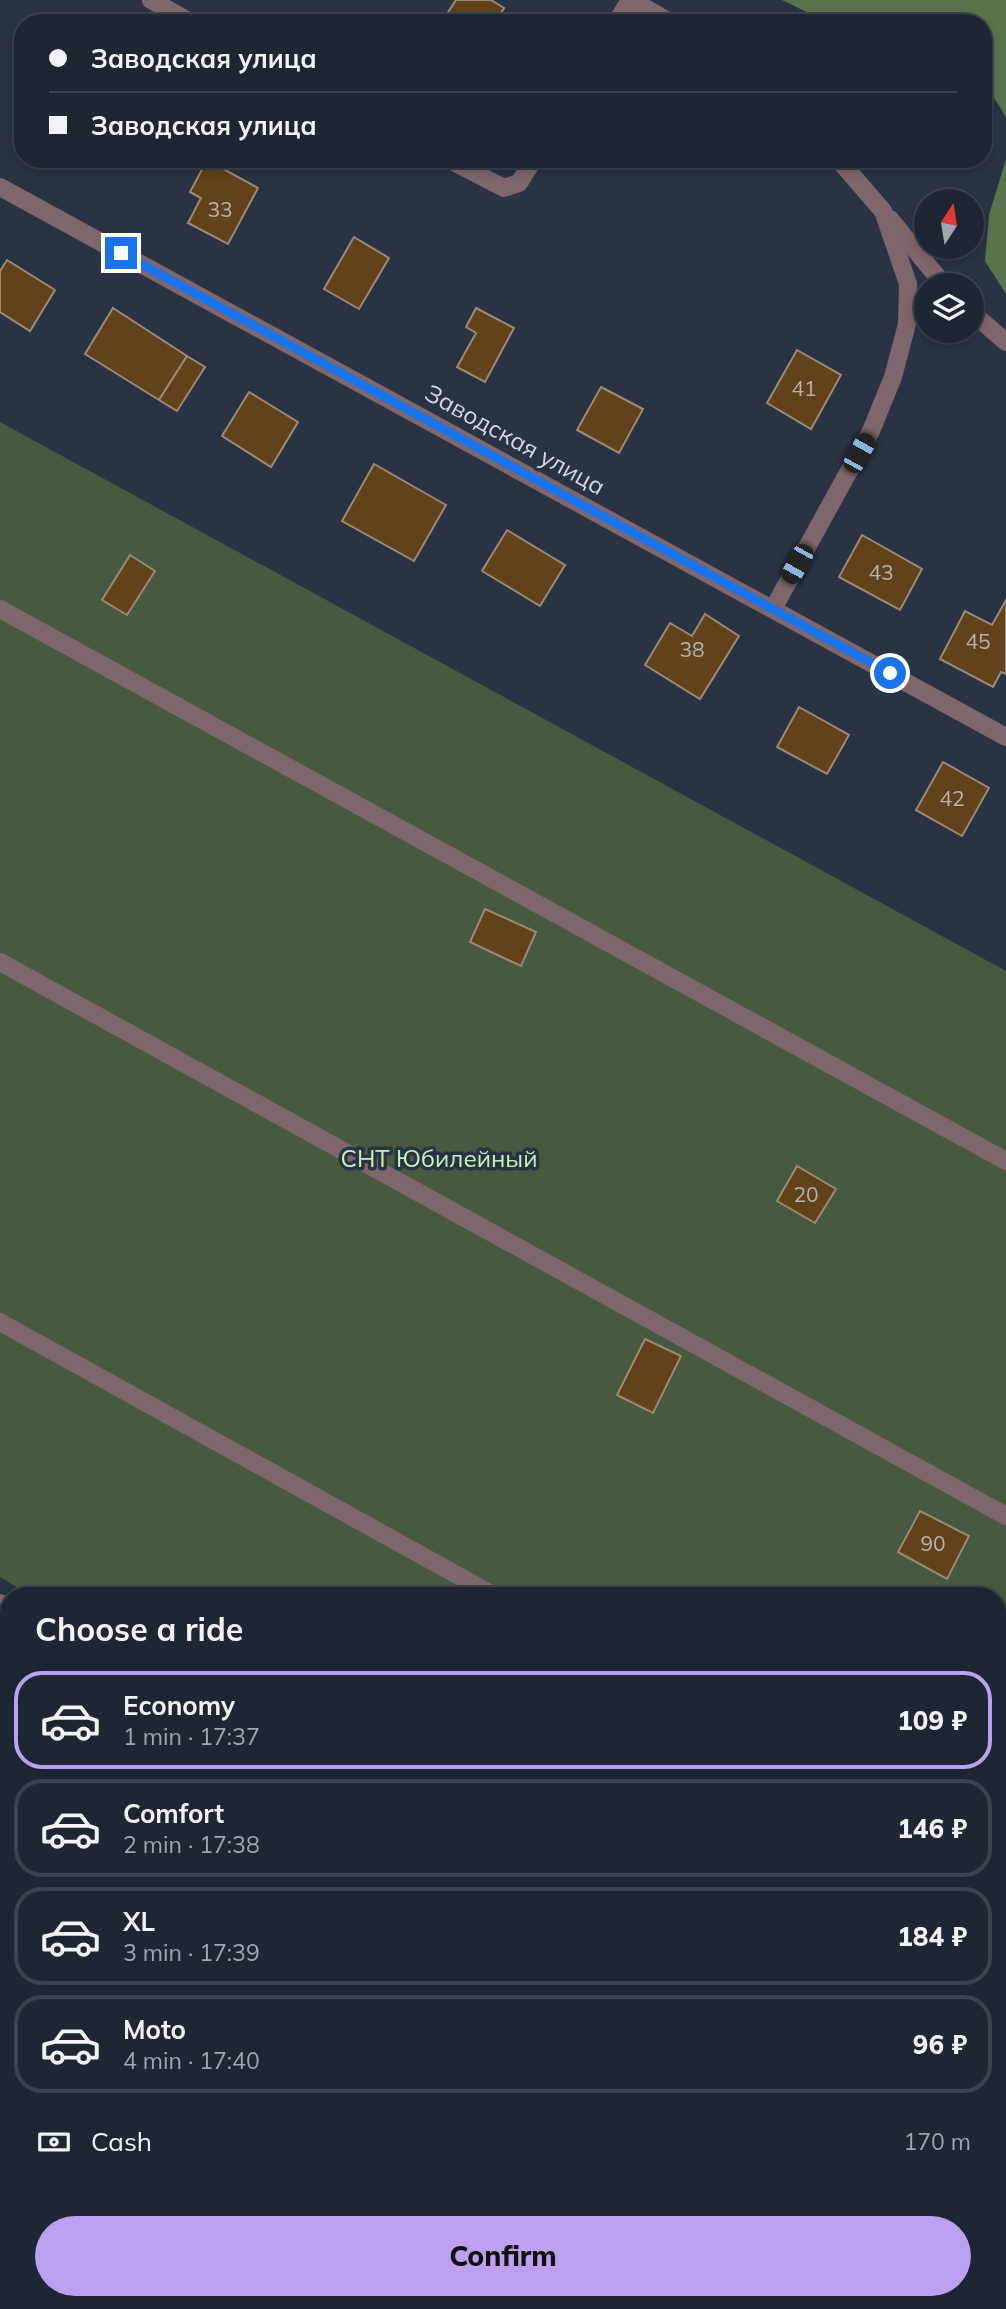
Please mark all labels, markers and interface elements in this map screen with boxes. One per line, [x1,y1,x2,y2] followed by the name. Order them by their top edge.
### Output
[91,42,317,75] text: Заводская улица
[91,109,317,142] text: Заводская улица
[914,189,984,259] north arrow
[914,189,984,343] map controls
[207,196,233,222] house number: 33
[105,237,137,269] route end
[914,273,984,343] button: layers
[791,375,817,401] house number: 41
[420,377,611,501] street label: Заводская улица
[840,430,879,476] car
[778,541,817,587] car
[868,559,894,585] house number: 43
[965,628,991,654] house number: 45
[679,636,705,662] house number: 38
[874,657,906,689] route start
[939,785,965,811] house number: 42
[341,1143,537,1173] park label: СНТ Юбилейный
[793,1181,819,1207] house number: 20
[920,1530,946,1556] house number: 90
[35,1609,243,1649] text: Choose a ride
[39,1689,102,1752] icon: car
[123,1689,235,1722] text: Economy
[897,1704,967,1737] text: 109 ₽
[123,1722,260,1751] text: 1 min · 17:37
[39,1797,102,1860] icon: car
[123,1797,224,1830] text: Comfort
[897,1812,967,1845] text: 146 ₽
[123,1830,260,1859] text: 2 min · 17:38
[39,1905,102,1968] icon: car
[123,1905,155,1938] text: XL
[897,1920,967,1953] text: 184 ₽
[123,1938,260,1967] text: 3 min · 17:39
[39,2013,102,2076] icon: car
[123,2013,186,2046] text: Moto
[913,2028,967,2061] text: 96 ₽
[123,2046,260,2075] text: 4 min · 17:40
[35,2123,73,2161] icon: cash
[91,2125,152,2158] text: Cash
[903,2127,971,2156] text: 170 m
[35,2216,971,2296] button: Confirm

